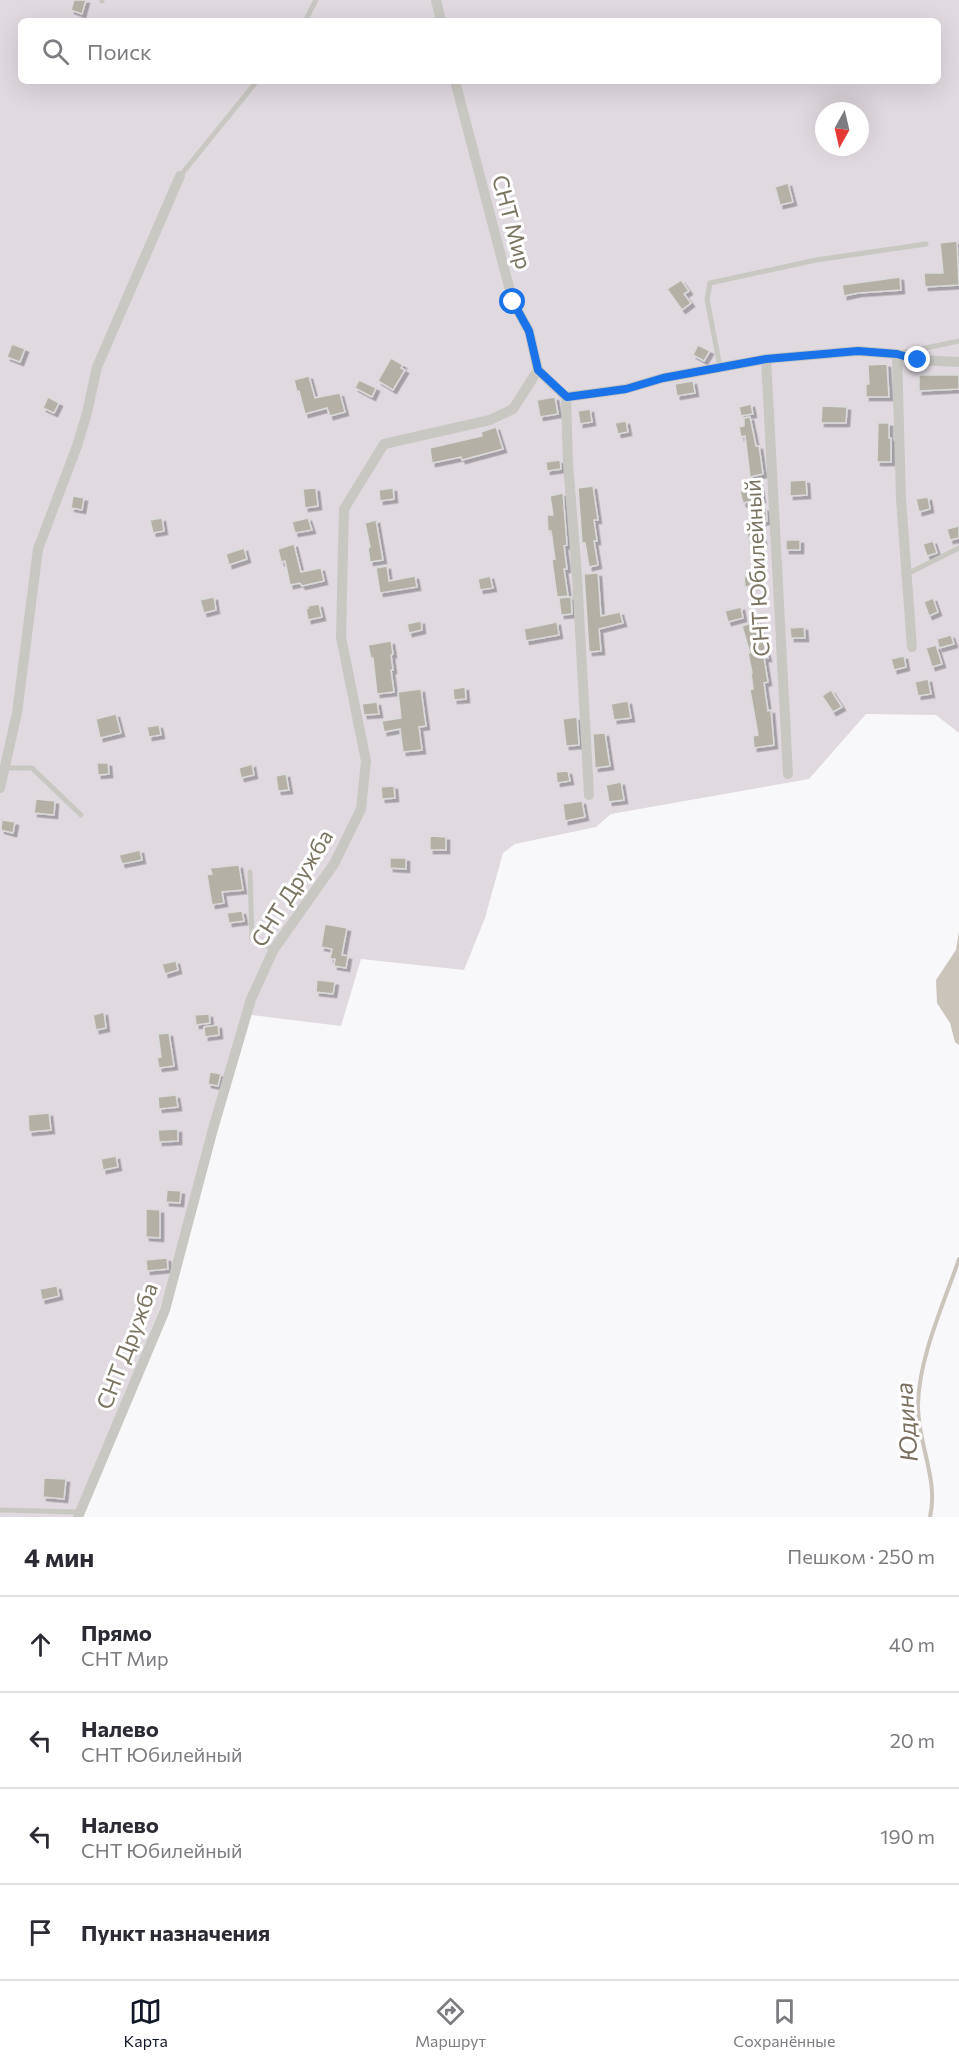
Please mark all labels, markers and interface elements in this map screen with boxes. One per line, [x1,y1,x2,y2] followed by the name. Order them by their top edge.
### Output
[18,18,941,84] search box
[39,35,72,68] icon: search
[87,38,152,65] text: Поиск
[815,102,869,156] north arrow
[487,172,538,272] street label: СНТ Мир
[499,288,525,314] route start
[904,346,930,372] route end
[738,479,775,657] street label: СНТ Юбилейный
[245,824,338,951] street label: СНТ Дружба
[90,1279,163,1413] street label: СНТ Дружба
[888,1381,923,1463] water label: Юдина
[24,1541,94,1572] text: 4 мин
[787,1544,935,1568] text: Пешком · 250 m
[81,1619,152,1646] text: Прямо
[24,1628,57,1661] icon: ahead
[889,1632,935,1656] text: 40 m
[81,1646,169,1670] text: СНТ Мир
[81,1715,159,1742] text: Налево
[24,1724,57,1757] icon: left
[890,1728,935,1752] text: 20 m
[81,1742,243,1766] text: СНТ Юбилейный
[81,1811,159,1838] text: Налево
[24,1820,57,1853] icon: left
[880,1824,935,1848] text: 190 m
[81,1838,243,1862] text: СНТ Юбилейный
[24,1916,57,1949] icon: arrive
[81,1919,270,1946] text: Пункт назначения
[124,1995,168,2050] tab: Карта
[415,1995,486,2050] tab: Маршрут
[733,1995,835,2050] tab: Сохранённые

